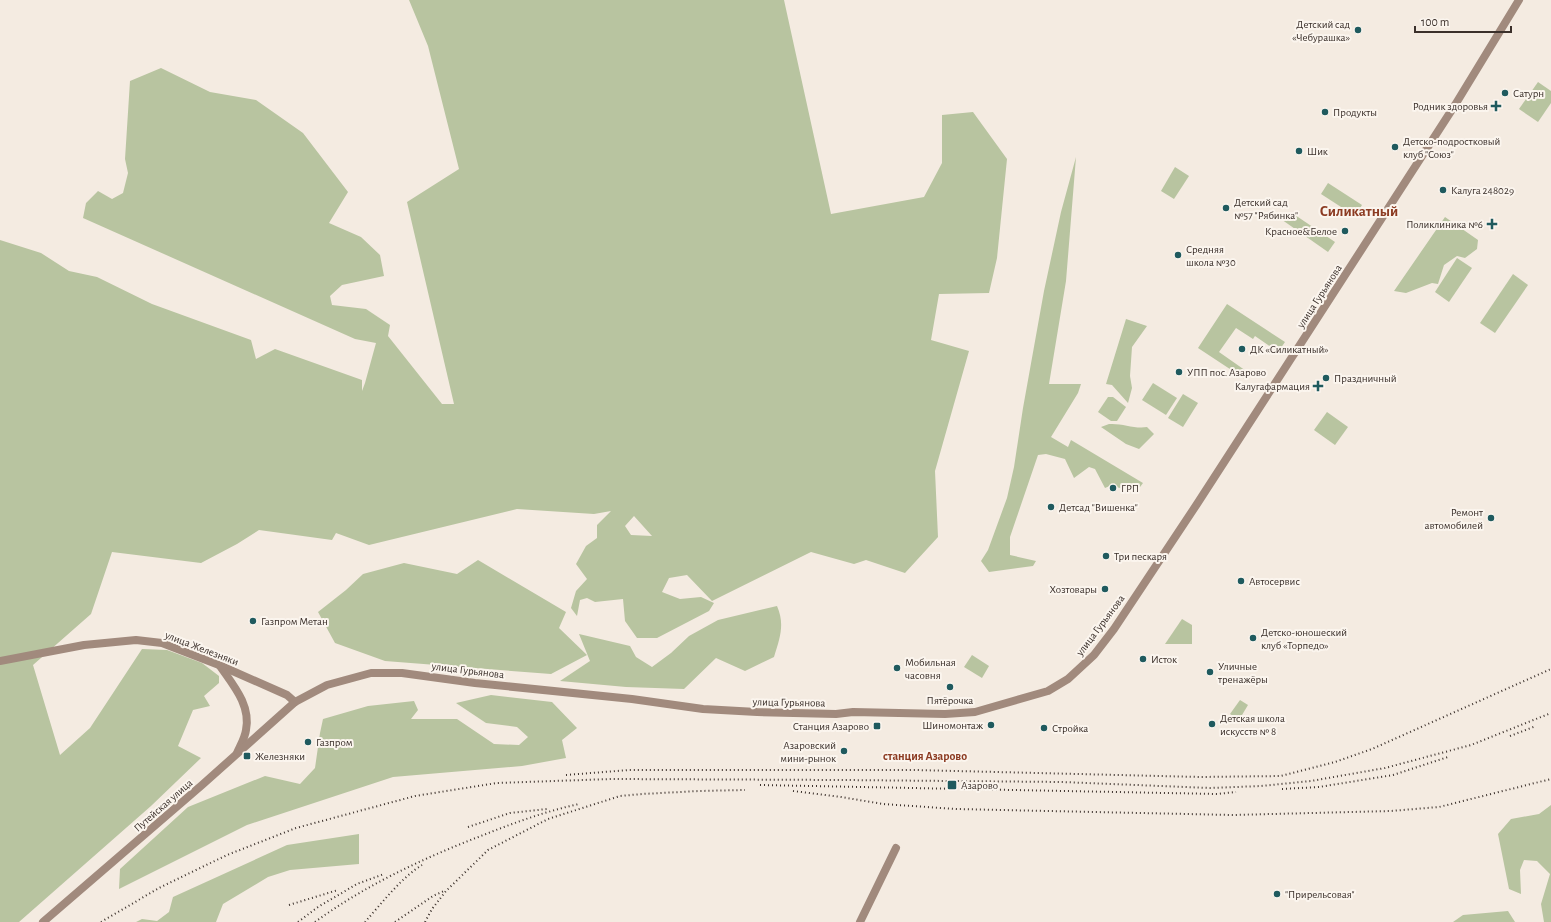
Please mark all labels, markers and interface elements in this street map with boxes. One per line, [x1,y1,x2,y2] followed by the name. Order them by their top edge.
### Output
[1415,8,1511,34] scale bar
[1421,16,1449,28] text: 100 m
[1292,19,1350,43] place label: Детский сад «Чебурашка»
[1353,25,1363,35] marker: Детский сад «Чебурашка»
[1500,88,1510,98] marker: Сатурн
[1513,88,1544,99] place label: Сатурн
[1413,101,1488,112] place label: Родник здоровья
[1491,101,1501,111] marker: Родник здоровья
[1320,107,1330,117] marker: Продукты
[1333,107,1377,118] place label: Продукты
[1403,136,1500,160] place label: Детско-подростковый клуб "Союз"
[1390,142,1400,152] marker: Детско-подростковый клуб "Союз"
[1294,146,1304,156] marker: Шик
[1307,146,1328,157] place label: Шик
[1438,185,1448,195] marker: Калуга 248029
[1451,185,1514,196] place label: Калуга 248029
[1234,197,1298,221] place label: Детский сад №57 "Рябинка"
[1221,203,1231,213] marker: Детский сад №57 "Рябинка"
[1320,204,1398,219] district label: Силикатный
[1486,218,1498,230] marker: Поликлиника №6
[1406,219,1483,230] place label: Поликлиника №6
[1265,226,1337,237] place label: Красное&Белое
[1340,226,1350,236] marker: Красное&Белое
[1186,244,1236,268] place label: Средняя школа №30
[1173,250,1183,260] marker: Средняя школа №30
[1294,263,1344,331] street label: улица Гурьянова
[1237,344,1247,354] marker: ДК «Силикатный»
[1250,344,1329,355] place label: ДК «Силикатный»
[1174,367,1184,377] marker: УПП пос. Азарово
[1187,367,1266,378] place label: УПП пос. Азарово
[1321,373,1331,383] marker: Праздничный
[1334,373,1397,384] place label: Праздничный
[1235,381,1310,392] place label: Калугафармация
[1313,381,1323,391] marker: Калугафармация
[1108,483,1118,493] marker: ГРП
[1121,483,1139,494] place label: ГРП
[1046,502,1056,512] marker: Детсад "Вишенка"
[1059,502,1138,513] place label: Детсад "Вишенка"
[1425,507,1483,531] place label: Ремонт автомобилей
[1486,513,1496,523] marker: Ремонт автомобилей
[1101,551,1111,561] marker: Три пескаря
[1114,551,1167,562] place label: Три пескаря
[1236,576,1246,586] marker: Автосервис
[1249,576,1300,587] place label: Автосервис
[1050,584,1097,595] place label: Хозтовары
[1100,584,1110,594] marker: Хозтовары
[1073,593,1127,659] street label: улица Гурьянова
[248,616,258,626] marker: Газпром Метан
[261,616,328,627] place label: Газпром Метан
[1261,627,1347,651] place label: Детско-юношеский клуб «Торпедо»
[162,629,240,668] street label: улица Железняки
[1248,633,1258,643] marker: Детско-юношеский клуб «Торпедо»
[1138,654,1148,664] marker: Исток
[1151,654,1177,665] place label: Исток
[905,657,956,681] place label: Мобильная часовня
[430,660,505,680] street label: улица Гурьянова
[1217,661,1268,685] place label: Уличные тренажёры
[892,663,902,673] marker: Мобильная часовня
[1205,667,1215,677] marker: Уличные тренажёры
[945,682,955,692] marker: Пятёрочка
[927,695,973,706] place label: Пятёрочка
[751,696,826,709] street label: улица Гурьянова
[1220,713,1285,737] place label: Детская школа искусств № 8
[1207,719,1217,729] marker: Детская школа искусств № 8
[922,720,983,731] place label: Шиномонтаж
[986,720,996,730] marker: Шиномонтаж
[793,721,869,732] place label: Станция Азарово
[872,721,882,731] marker: Станция Азарово
[1039,723,1049,733] marker: Стройка
[1052,723,1088,734] place label: Стройка
[303,737,313,747] marker: Газпром
[316,737,353,748] place label: Газпром
[780,740,836,764] place label: Азаровский мини-рынок
[839,746,849,756] marker: Азаровский мини-рынок
[883,750,967,762] district label: станция Азарово
[242,751,252,761] marker: Железняки
[255,751,305,762] place label: Железняки
[132,777,195,834] street label: Путейская улица
[946,779,958,791] marker: Азарово
[961,780,998,791] place label: Азарово
[1272,889,1282,899] marker: "Прирельсовая"
[1285,889,1355,900] place label: "Прирельсовая"

